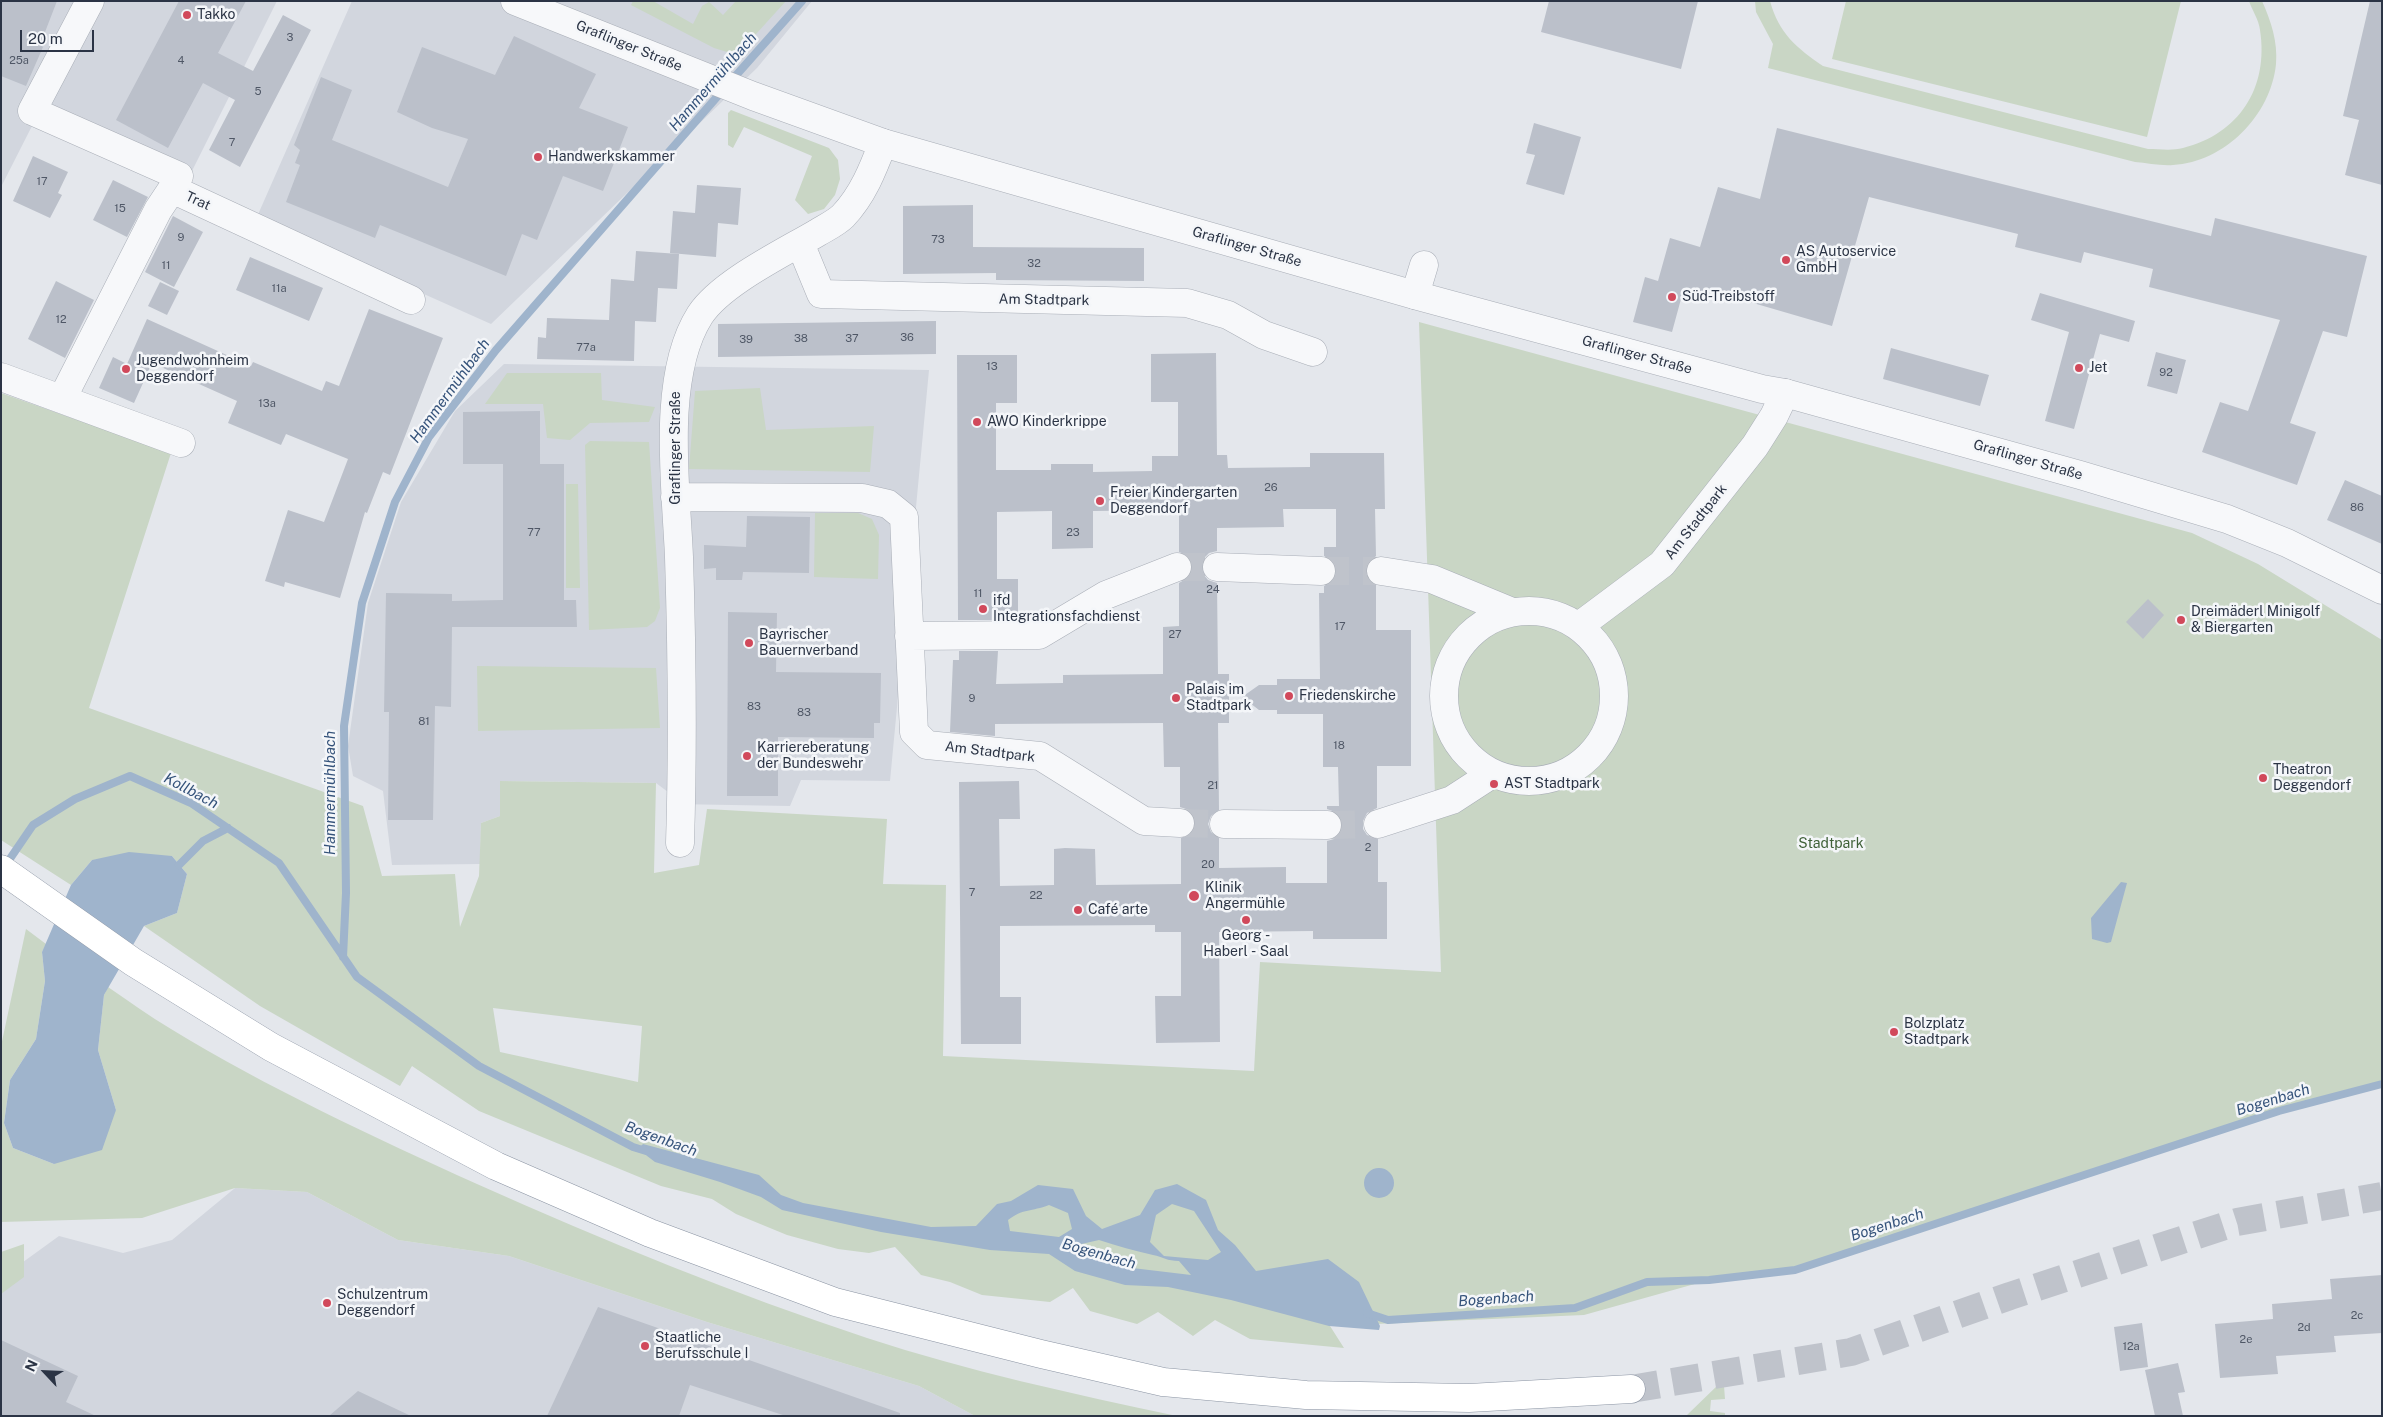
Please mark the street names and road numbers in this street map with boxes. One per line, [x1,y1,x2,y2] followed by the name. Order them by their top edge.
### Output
[573,17,685,75] street label: Graflinger Straße
[183,188,213,214] street label: Trat
[1190,223,1304,271] street label: Graflinger Straße
[998,291,1090,309] street label: Am Stadtpark
[1580,332,1694,378] street label: Graflinger Straße
[668,391,684,505] street label: Graflinger Straße
[1971,436,2085,484] street label: Graflinger Straße
[1661,481,1731,563] street label: Am Stadtpark
[944,738,1036,766] street label: Am Stadtpark

